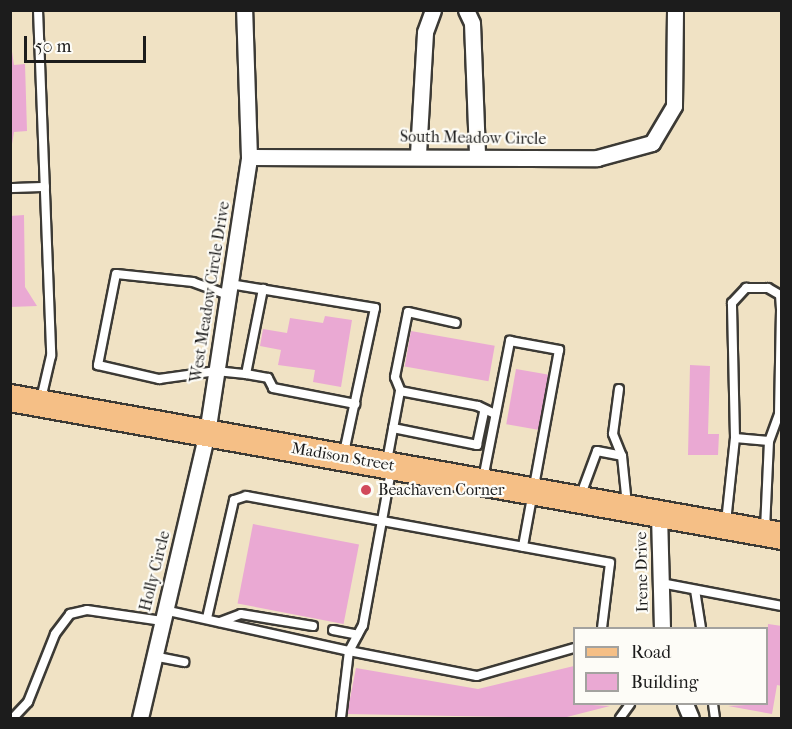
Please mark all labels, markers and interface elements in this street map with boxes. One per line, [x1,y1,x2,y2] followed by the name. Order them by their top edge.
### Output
[27,24,148,62] scale bar
[35,36,71,57] text: 50 m
[400,127,546,149] street label: South Meadow Circle
[186,200,234,384] street label: West Meadow Circle Drive
[290,438,396,476] street label: Madison Street
[378,480,505,500] place label: Beachaven Corner
[359,483,373,497] marker: Beachaven Corner
[136,529,174,613] street label: Holly Circle
[632,532,652,612] street label: Irene Drive
[573,627,768,705] legend
[631,642,671,663] text: Road
[631,672,698,693] text: Building

